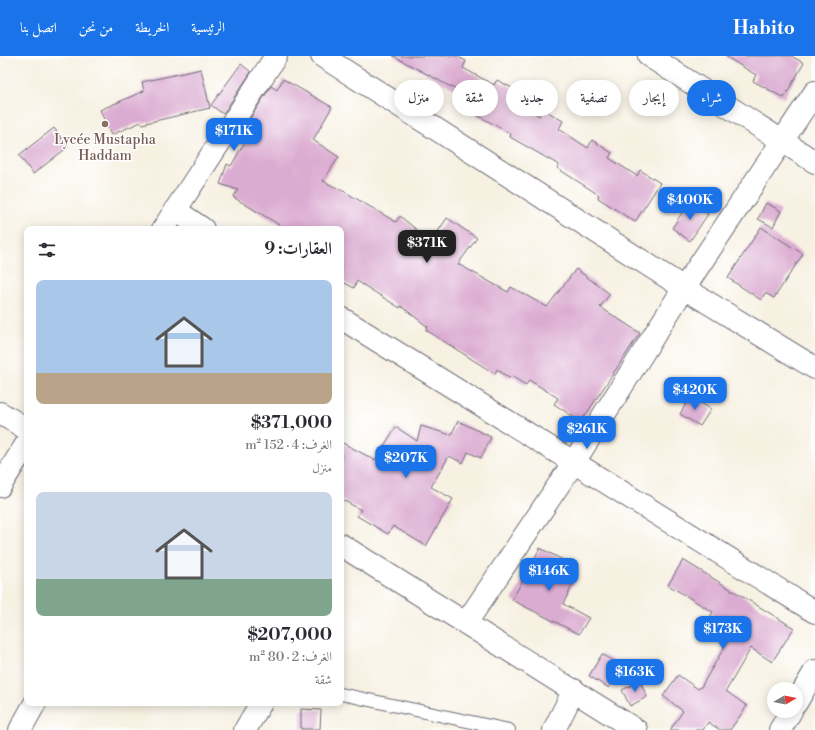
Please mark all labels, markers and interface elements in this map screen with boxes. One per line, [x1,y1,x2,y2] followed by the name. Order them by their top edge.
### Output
[733,16,795,40] text: Habito
[20,19,57,37] text: اتصل بنا
[79,19,113,37] text: من نحن
[135,19,169,37] text: الخريطة
[191,19,225,37] text: الرئيسية
[394,80,444,116] chip: منزل
[452,80,498,116] chip: شقة
[506,80,558,116] chip: جديد
[566,80,621,116] chip: تصفية
[629,80,679,116] chip: إيجار
[687,80,736,116] chip: شراء
[206,118,262,152] pin: $171K
[100,119,110,129] marker: Lycée Mustapha Haddam
[215,123,253,139] text: $171K
[54,131,157,165] place label: Lycée Mustapha Haddam
[662,187,718,221] pin: $400K
[667,192,713,208] text: $400K
[399,230,455,264] pin: $371K
[407,235,447,251] text: $371K
[264,238,332,260] text: العقارات: 9
[36,239,58,261] icon: filters
[148,306,220,378] icon: home
[667,377,723,411] pin: $420K
[673,382,717,398] text: $420K
[251,412,332,434] text: $371,000
[559,416,615,450] pin: $261K
[567,421,607,437] text: $261K
[245,437,332,453] text: الغرف: 4 · 152 m²
[378,445,434,479] pin: $207K
[384,450,428,466] text: $207K
[312,460,332,476] text: منزل
[148,518,220,590] icon: home
[521,558,577,592] pin: $146K
[529,563,569,579] text: $146K
[695,616,751,650] pin: $173K
[703,621,743,637] text: $173K
[248,624,332,646] text: $207,000
[249,649,332,665] text: الغرف: 2 · 80 m²
[607,659,663,693] pin: $163K
[615,664,655,680] text: $163K
[315,672,332,688] text: شقة
[767,682,803,718] north arrow
[767,682,803,718] map controls

